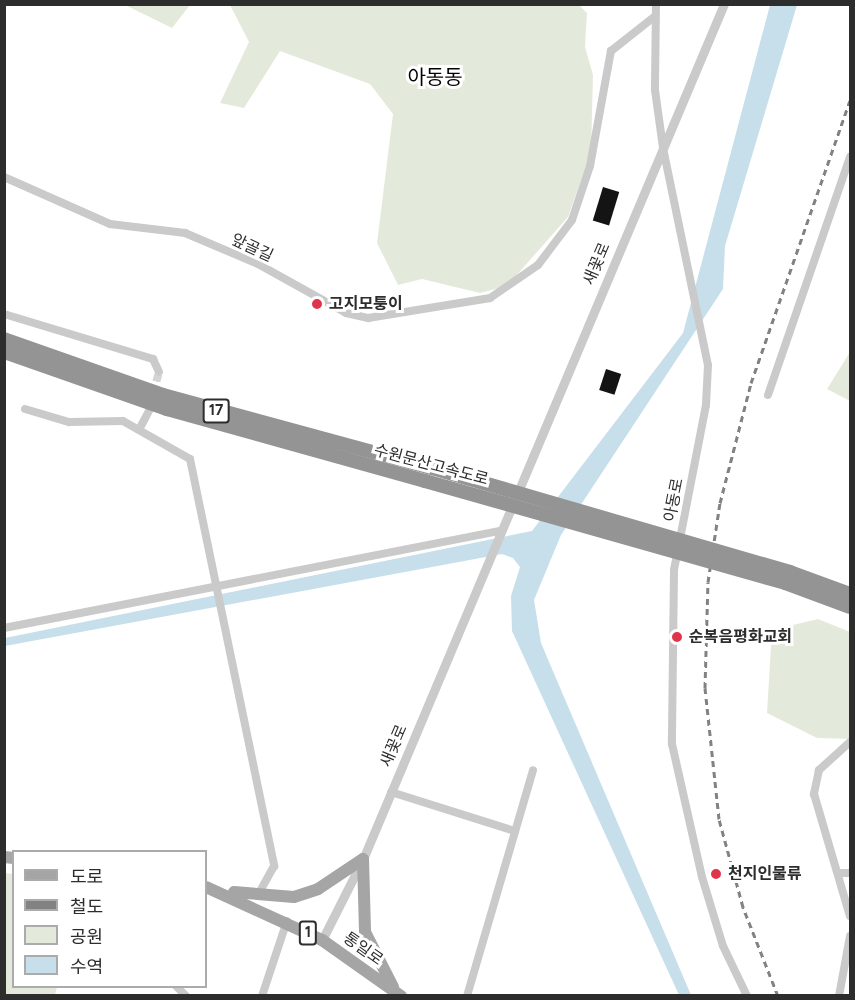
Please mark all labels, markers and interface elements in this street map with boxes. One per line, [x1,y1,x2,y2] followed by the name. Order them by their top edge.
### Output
[407,65,463,89] district label: 아동동
[228,230,276,266] street label: 앞골길
[580,240,614,288] street label: 새꽃로
[329,294,403,314] place label: 고지모퉁이
[310,297,324,311] marker: 고지모퉁이
[202,399,230,423] road number: 17
[372,440,490,490] street label: 수원문산고속도로
[660,476,688,524] street label: 아동로
[689,627,792,647] place label: 순복음평화교회
[670,630,684,644] marker: 순복음평화교회
[377,722,411,770] street label: 새꽃로
[12,850,207,988] legend
[728,864,802,884] place label: 천지인물류
[70,866,103,888] text: 도로
[709,867,723,881] marker: 천지인물류
[70,896,103,918] text: 철도
[298,921,318,945] road number: 1
[70,926,103,948] text: 공원
[339,928,387,970] street label: 통일로
[70,956,103,978] text: 수역

